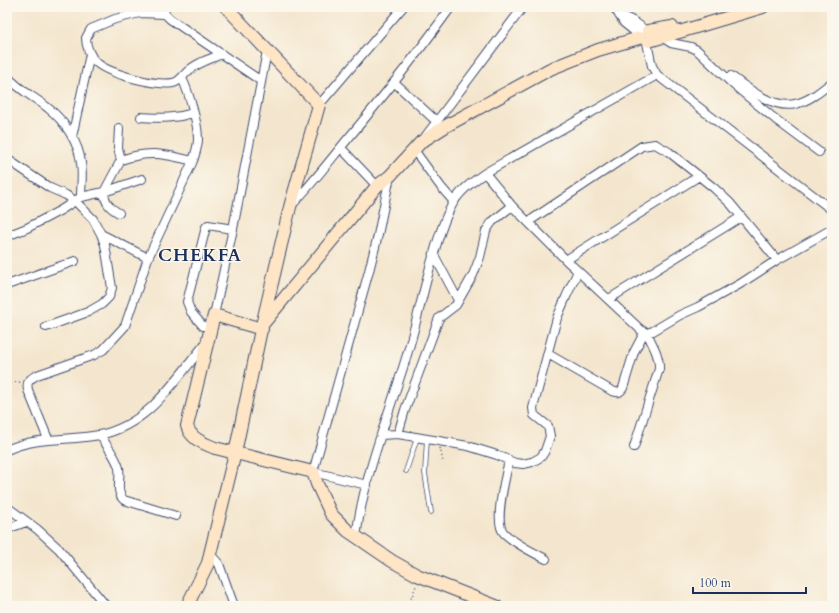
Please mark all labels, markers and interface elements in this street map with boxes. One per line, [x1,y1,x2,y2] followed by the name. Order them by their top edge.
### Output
[158,243,242,268] district label: CHEKFA
[693,569,806,595] scale bar
[699,575,732,591] text: 100 m

